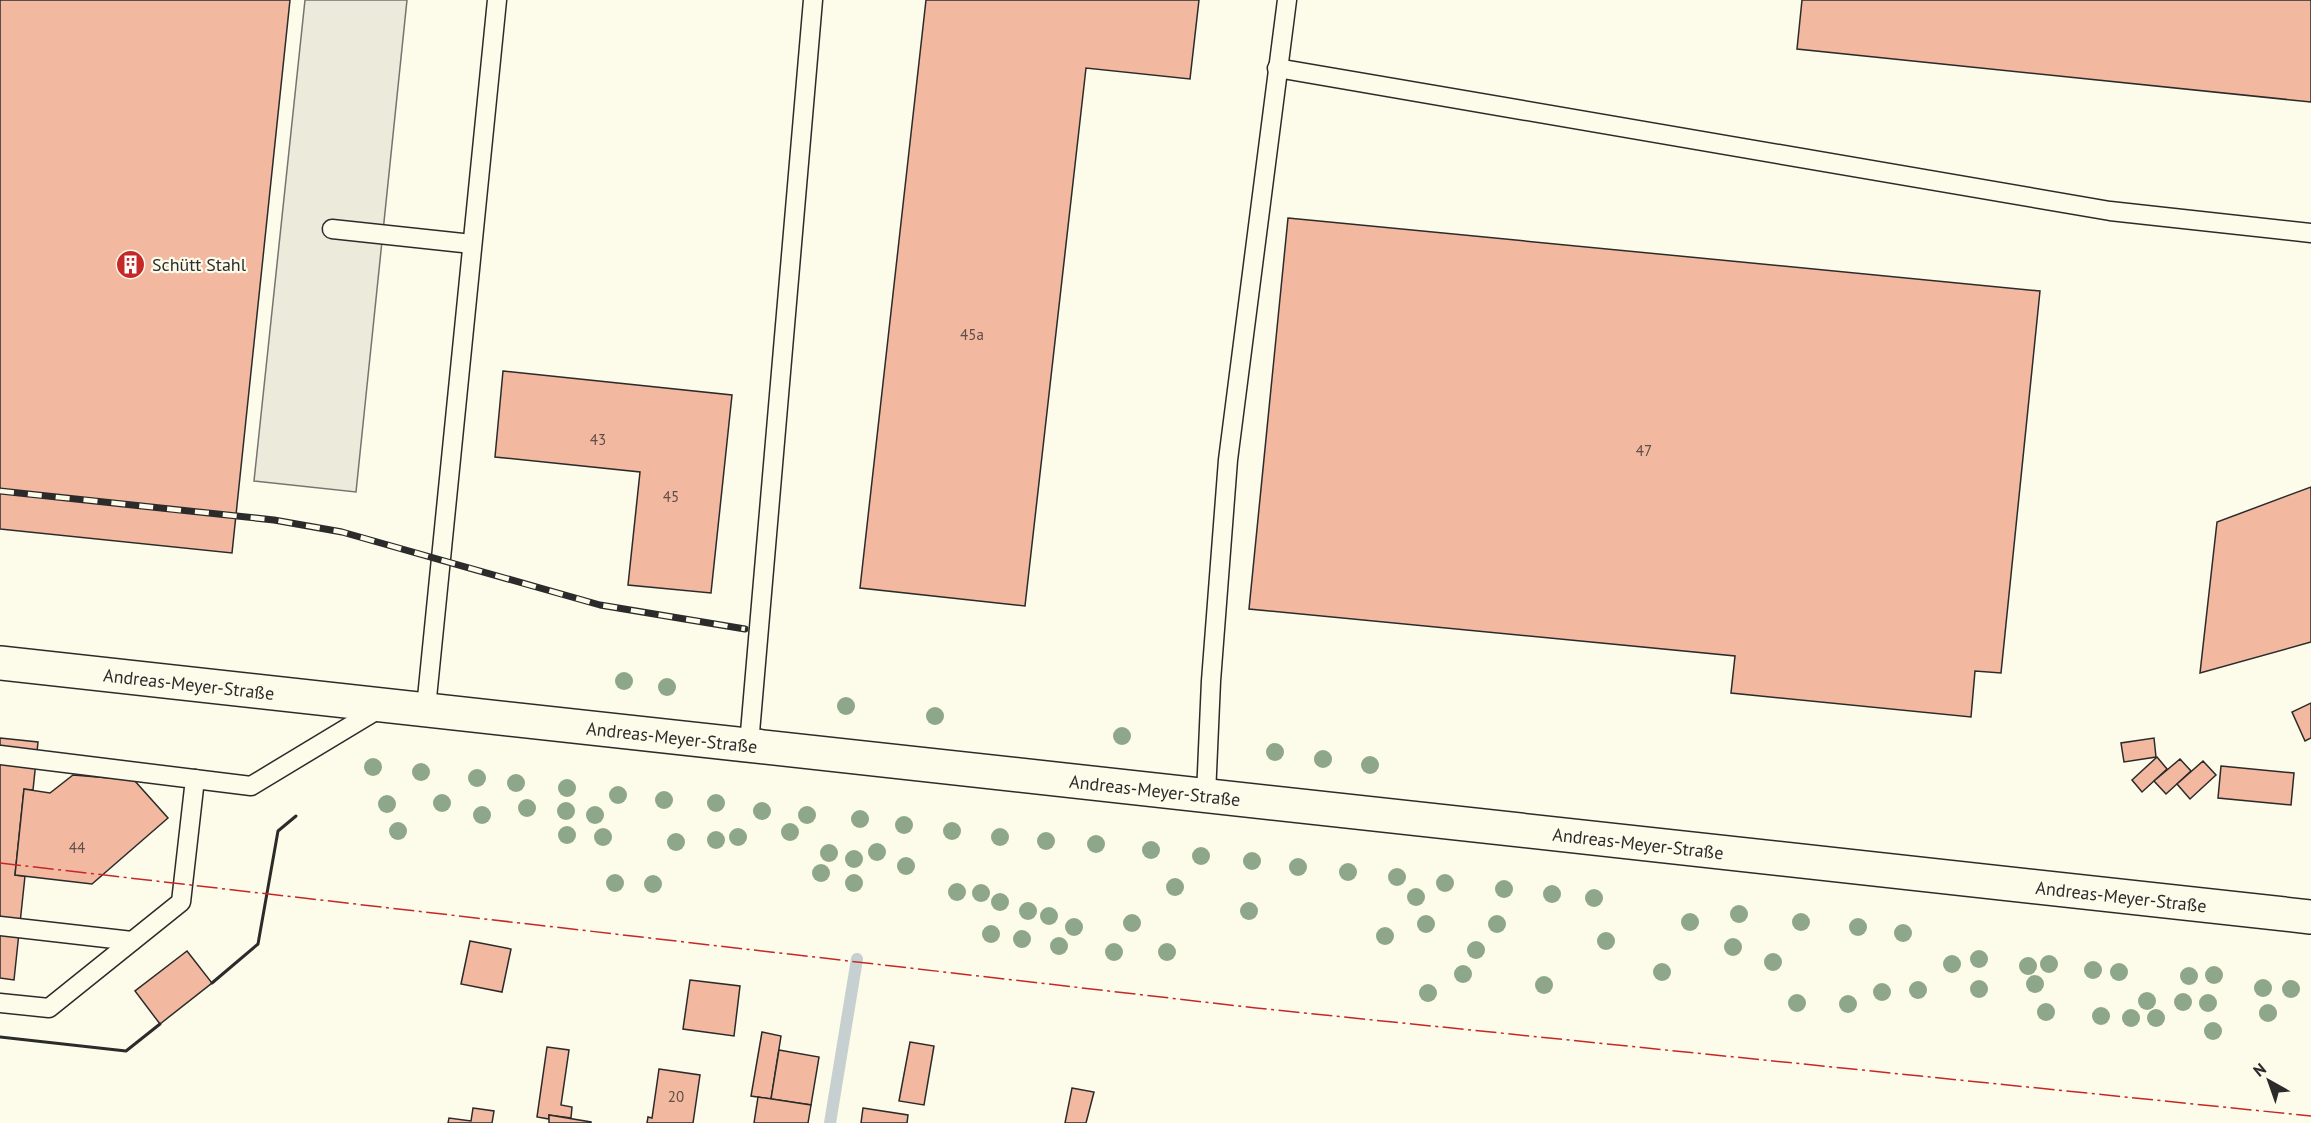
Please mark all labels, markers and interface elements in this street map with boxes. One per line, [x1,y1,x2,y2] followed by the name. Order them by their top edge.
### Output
[115,248,147,280] building icon: Schütt Stahl
[152,253,247,276] place label: Schütt Stahl
[960,325,984,344] house number: 45a
[590,430,606,449] house number: 43
[1636,441,1652,460] house number: 47
[663,487,679,506] house number: 45
[102,663,276,705] street label: Andreas-Meyer-Straße
[585,716,759,758] street label: Andreas-Meyer-Straße
[1068,769,1242,811] street label: Andreas-Meyer-Straße
[1551,822,1725,864] street label: Andreas-Meyer-Straße
[69,838,85,857] house number: 44
[2035,875,2208,917] street label: Andreas-Meyer-Straße
[2239,1051,2299,1111] north arrow
[2249,1058,2270,1081] text: N
[668,1087,684,1106] house number: 20

